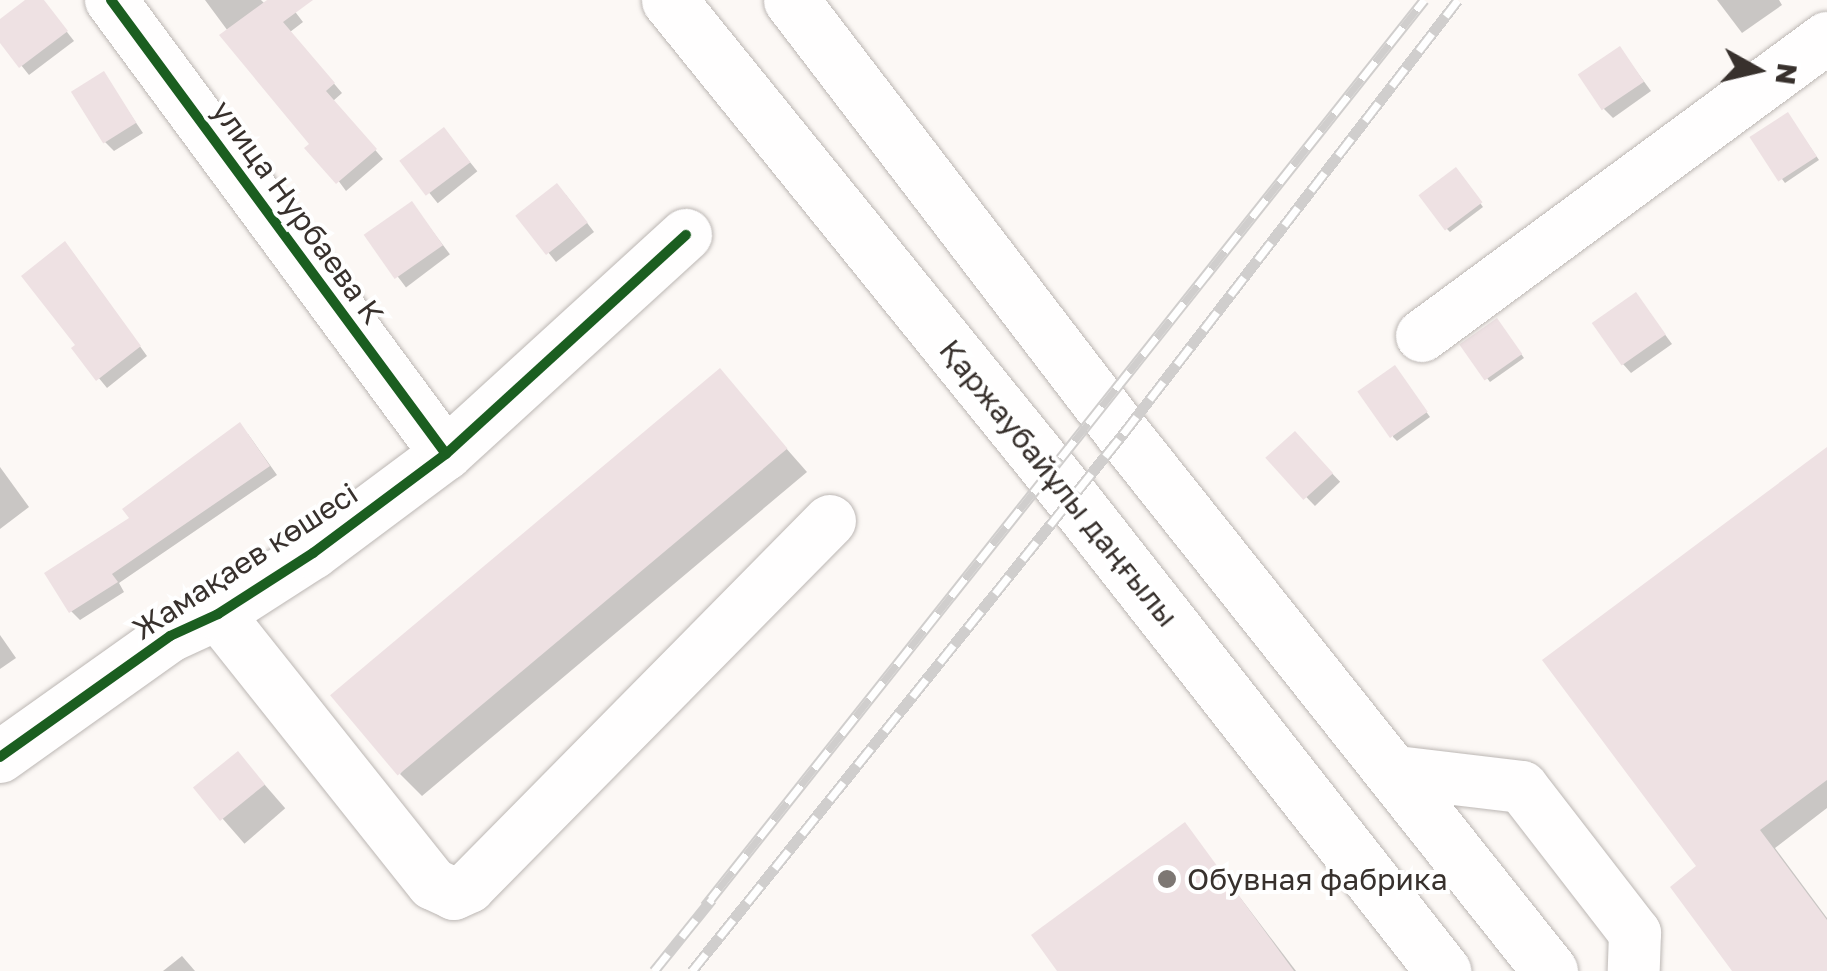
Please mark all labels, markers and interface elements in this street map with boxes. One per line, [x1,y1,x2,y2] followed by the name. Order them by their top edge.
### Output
[1707,20,1807,120] north arrow
[1769,61,1805,87] text: N
[205,93,391,331] street label: улица Нурбаева К
[932,332,1186,634] street label: Қаржаубайұлы даңғылы
[126,475,364,647] street label: Жамақаев көшесі
[1187,861,1448,897] place label: Обувная фабрика
[1156,868,1178,890] marker: Обувная фабрика

